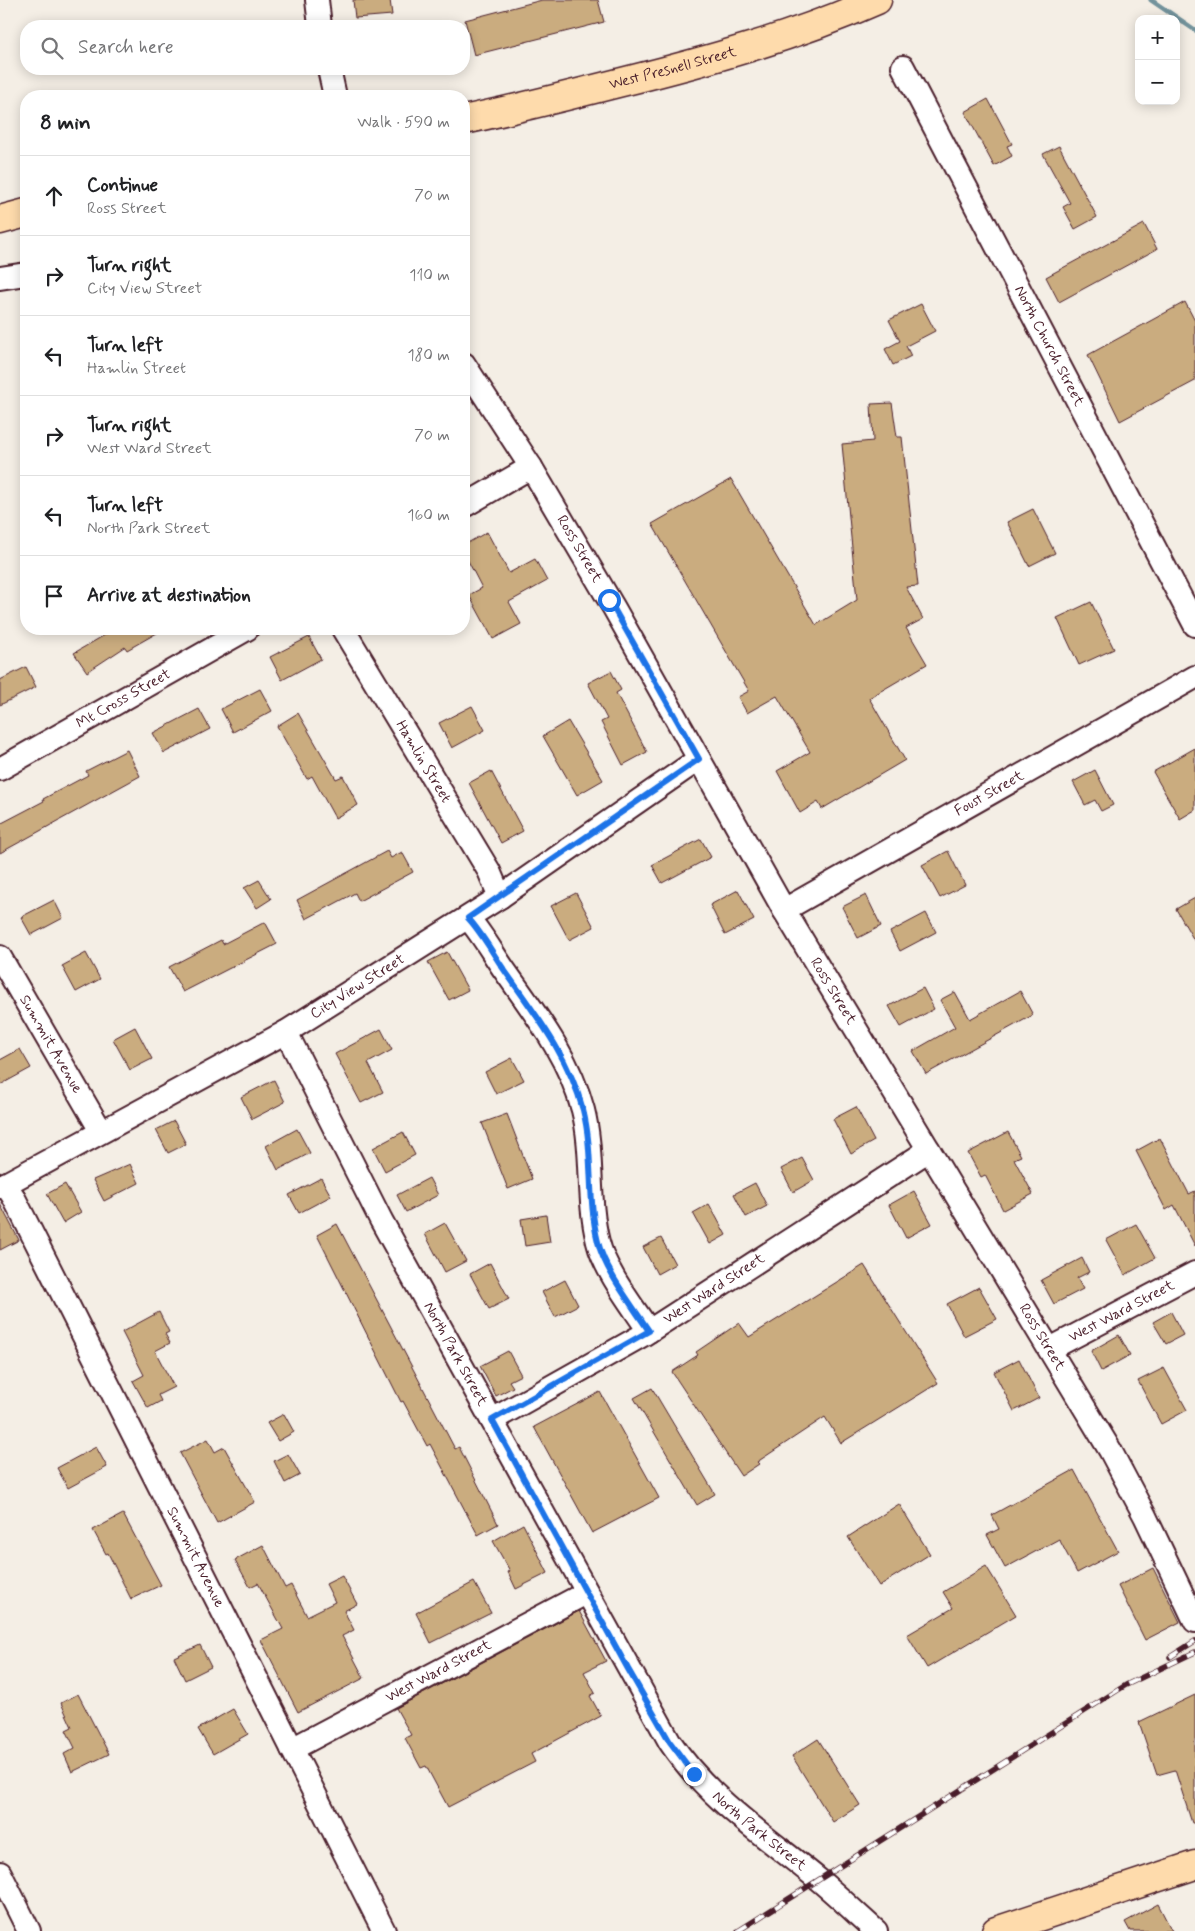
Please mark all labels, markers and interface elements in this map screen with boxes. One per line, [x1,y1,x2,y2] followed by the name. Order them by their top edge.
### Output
[1135,15,1180,105] map controls
[1135,15,1180,60] button: +
[20,20,470,75] search box
[38,34,66,62] icon: search
[78,35,174,60] text: Search here
[607,42,739,95] street label: West Presnell Street
[1135,60,1180,105] button: −
[40,109,91,137] text: 8 min
[357,112,450,133] text: Walk · 590 m
[87,173,158,198] text: Continue
[40,182,68,210] icon: ahead
[414,185,450,206] text: 70 m
[87,198,167,219] text: Ross Street
[87,253,171,278] text: Turn right
[40,262,68,290] icon: right
[409,265,450,286] text: 110 m
[87,278,202,299] text: City View Street
[1009,282,1089,410] street label: North Church Street
[87,333,163,358] text: Turn left
[40,342,68,370] icon: left
[407,345,450,366] text: 180 m
[87,358,186,379] text: Hamlin Street
[87,413,171,438] text: Turn right
[40,422,68,450] icon: right
[414,425,450,446] text: 70 m
[87,438,212,459] text: West Ward Street
[87,493,163,518] text: Turn left
[40,502,68,530] icon: left
[407,505,450,526] text: 160 m
[552,512,607,586] street label: Ross Street
[87,518,210,539] text: North Park Street
[40,582,68,610] icon: arrive
[87,583,251,608] text: Arrive at destination
[598,589,621,612] route start
[73,664,174,734] street label: Mt Cross Street
[390,717,456,807] street label: Hamlin Street
[951,766,1028,821] street label: Foust Street
[307,949,409,1024] street label: City View Street
[805,954,861,1029] street label: Ross Street
[14,992,87,1097] street label: Summit Avenue
[660,1249,769,1329] street label: West Ward Street
[1065,1275,1178,1347] street label: West Ward Street
[418,1299,492,1410] street label: North Park Street
[1014,1300,1070,1374] street label: Ross Street
[161,1503,229,1611] street label: Summit Avenue
[382,1635,495,1707] street label: West Ward Street
[683,1763,706,1786] route end
[708,1787,810,1876] street label: North Park Street

